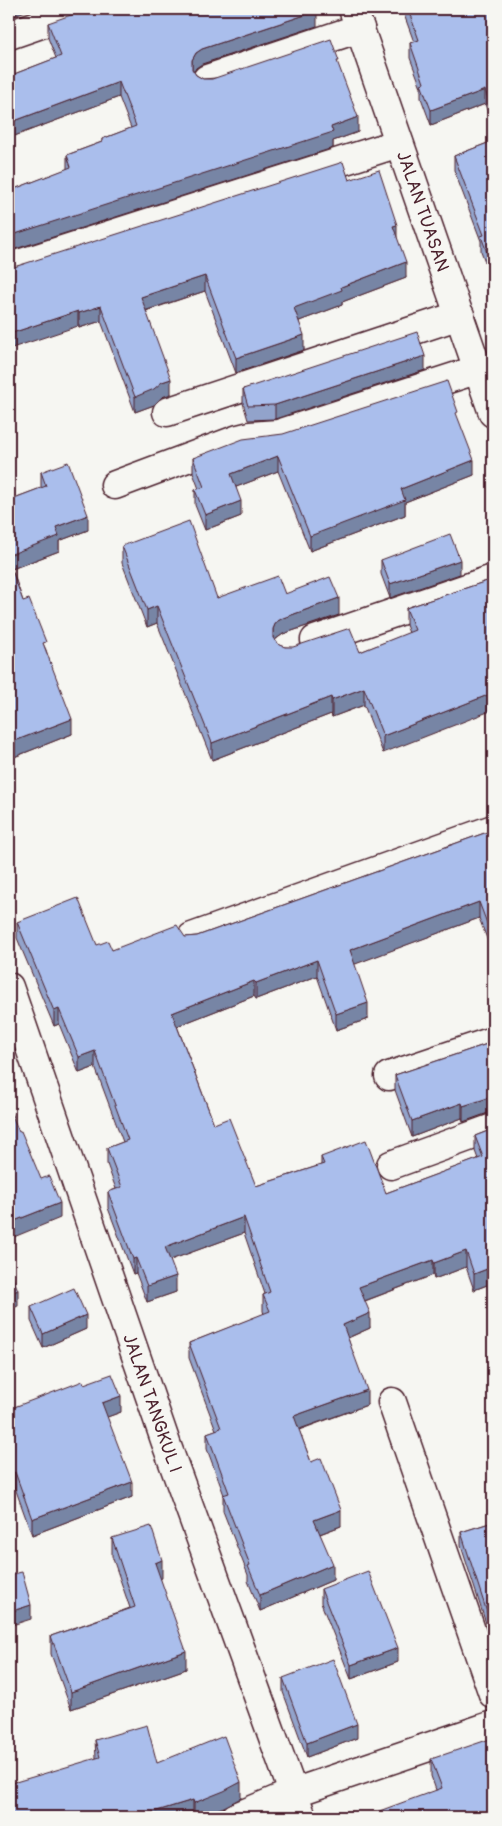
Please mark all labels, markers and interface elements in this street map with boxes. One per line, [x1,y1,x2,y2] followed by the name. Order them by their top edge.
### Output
[391,148,454,275] street label: JALAN TUASAN
[117,1331,187,1476] street label: JALAN TANGKUL I

